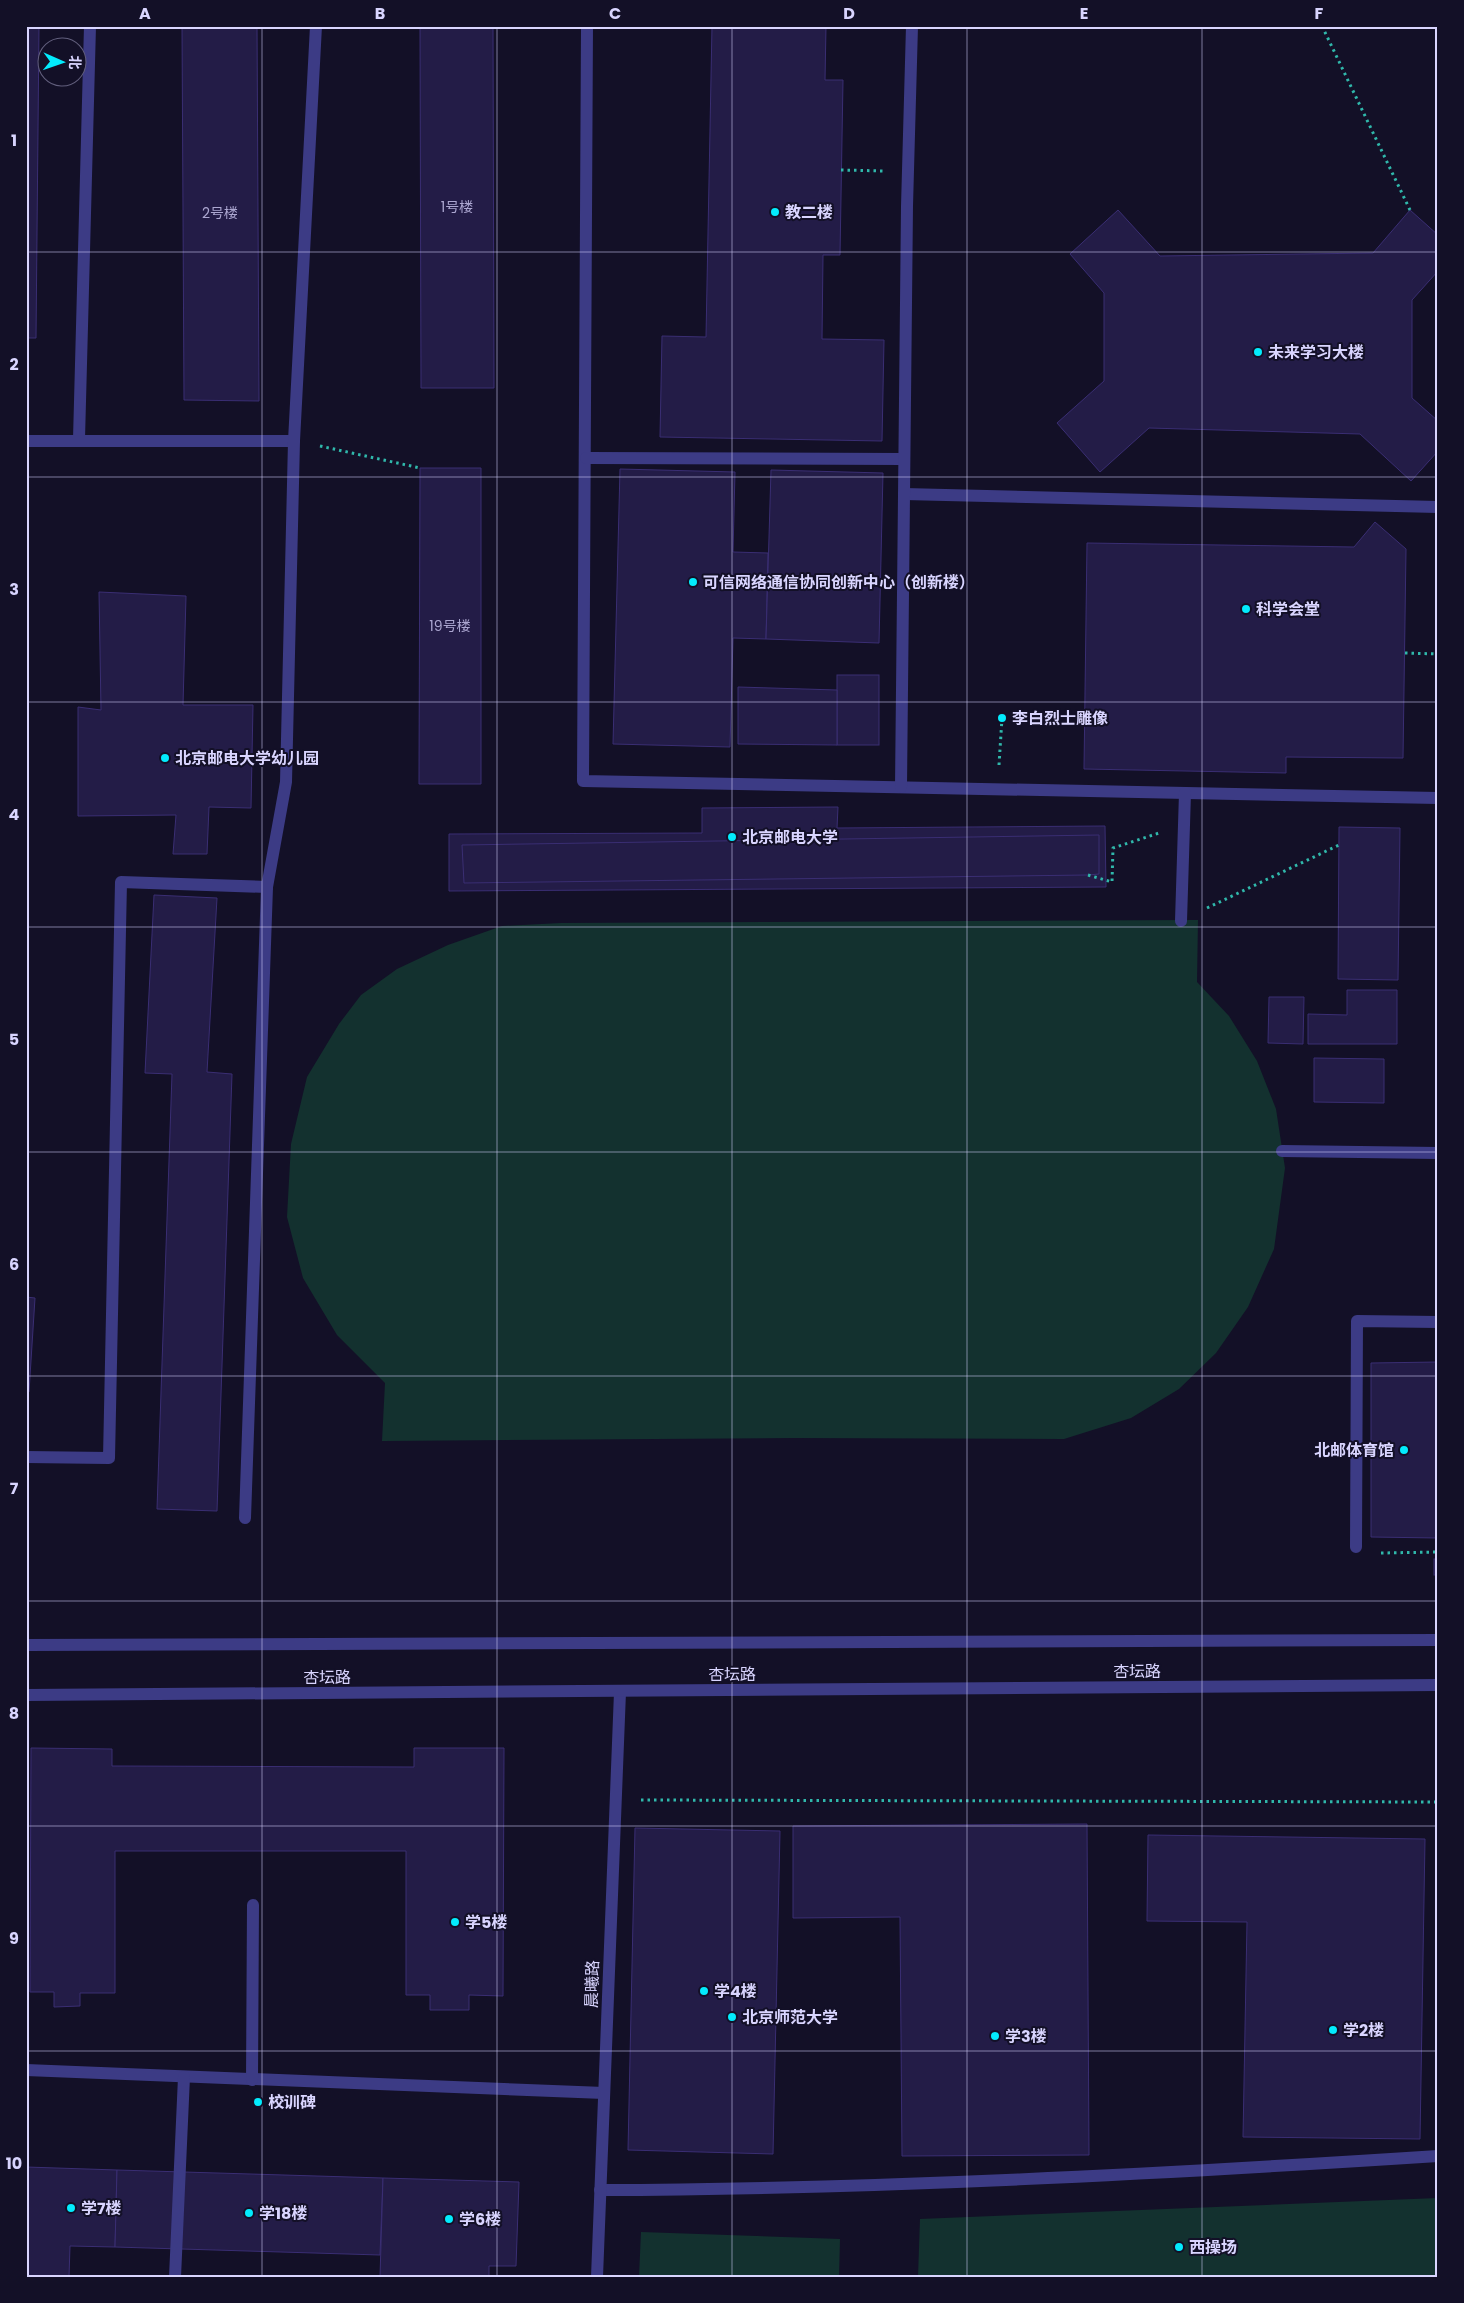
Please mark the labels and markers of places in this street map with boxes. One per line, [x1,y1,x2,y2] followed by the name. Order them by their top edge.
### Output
[785,201,833,224] place label: 教二楼
[769,206,781,218] marker: 教二楼
[1268,341,1364,364] place label: 未来学习大楼
[1252,346,1264,358] marker: 未来学习大楼
[703,571,975,594] place label: 可信网络通信协同创新中心（创新楼）
[687,576,699,588] marker: 可信网络通信协同创新中心（创新楼）
[1256,598,1320,621] place label: 科学会堂
[1240,603,1252,615] marker: 科学会堂
[1012,707,1108,730] place label: 李白烈士雕像
[996,712,1008,724] marker: 李白烈士雕像
[175,747,319,770] place label: 北京邮电大学幼儿园
[159,752,171,764] marker: 北京邮电大学幼儿园
[742,826,838,849] place label: 北京邮电大学
[726,831,738,843] marker: 北京邮电大学
[1314,1439,1394,1462] place label: 北邮体育馆
[1398,1444,1410,1456] marker: 北邮体育馆
[465,1911,507,1934] place label: 学5楼
[449,1916,461,1928] marker: 学5楼
[714,1980,757,2003] place label: 学4楼
[698,1985,710,1997] marker: 学4楼
[742,2006,838,2029] place label: 北京师范大学
[726,2011,738,2023] marker: 北京师范大学
[1343,2019,1384,2042] place label: 学2楼
[1327,2024,1339,2036] marker: 学2楼
[1005,2025,1047,2048] place label: 学3楼
[989,2030,1001,2042] marker: 学3楼
[268,2091,316,2114] place label: 校训碑
[252,2096,264,2108] marker: 校训碑
[81,2197,122,2220] place label: 学7楼
[65,2202,77,2214] marker: 学7楼
[259,2202,307,2225] place label: 学18楼
[243,2207,255,2219] marker: 学18楼
[459,2208,501,2231] place label: 学6楼
[443,2213,455,2225] marker: 学6楼
[1189,2236,1237,2259] place label: 西操场
[1173,2241,1185,2253] marker: 西操场

